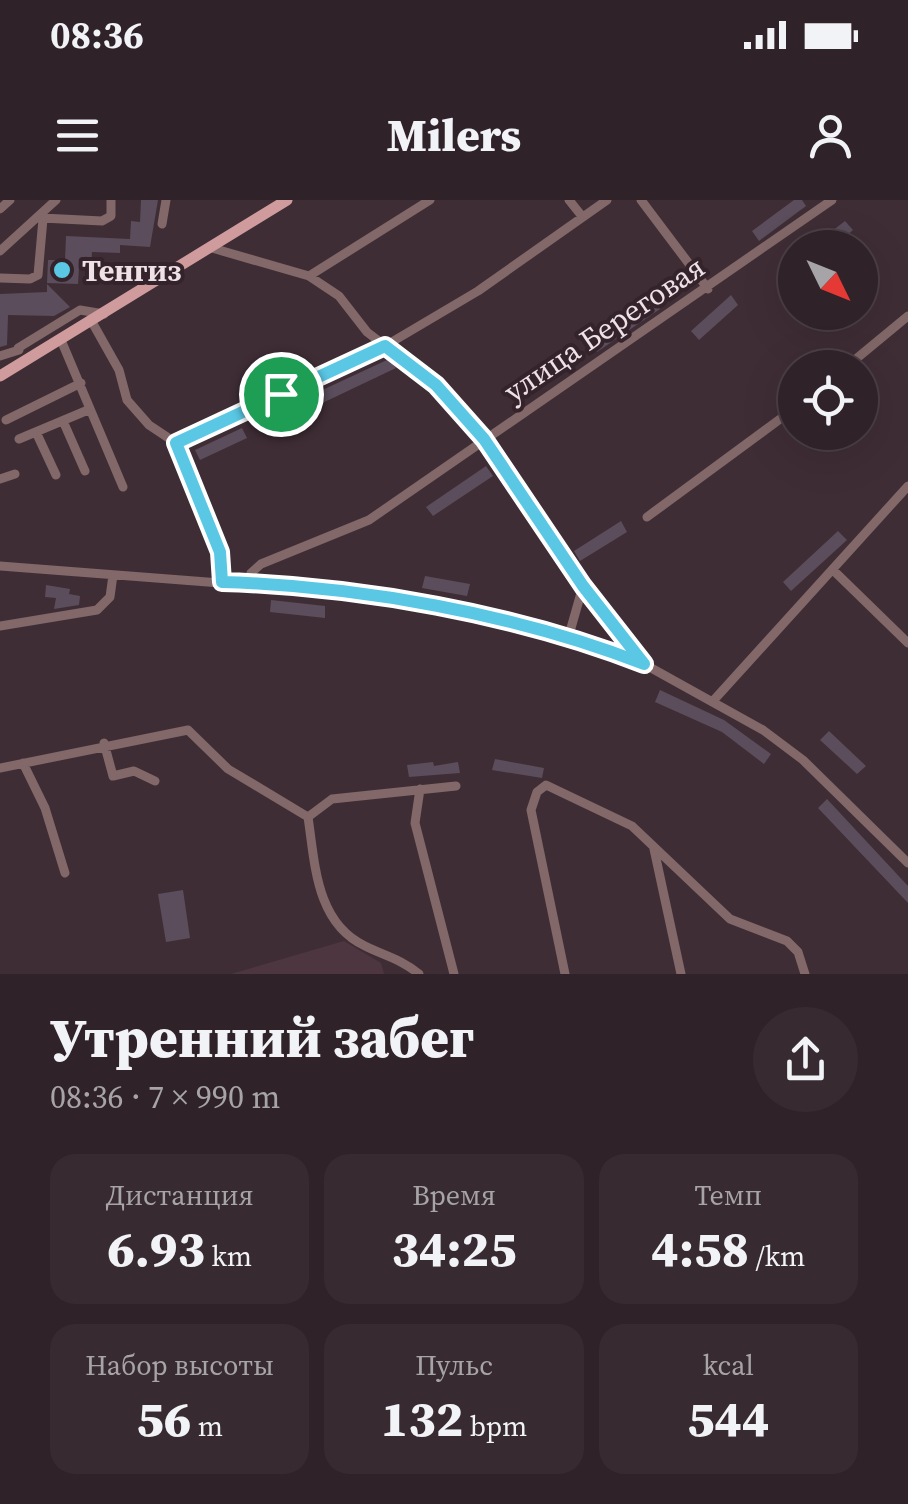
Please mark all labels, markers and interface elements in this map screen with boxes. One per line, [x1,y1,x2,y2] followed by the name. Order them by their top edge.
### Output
[50,9,144,61] text: 08:36
[387,104,521,166] text: Milers
[50,108,105,163] icon: menu
[803,108,858,163] icon: person
[778,230,878,330] north arrow
[778,230,878,450] map controls
[495,246,713,412] street label: улица Береговая
[82,250,181,291] place label: Тенгиз
[51,259,73,281] marker: Тенгиз
[778,350,878,450] button: locate
[239,352,324,437] pin
[254,367,309,422] icon: arrive
[50,1000,474,1075] text: Утренний забег
[753,1007,858,1112] button: share
[50,1075,280,1119] text: 08:36 · 7 × 990 m
[106,1176,254,1214] text: Дистанция
[412,1176,496,1214] text: Время
[695,1176,762,1214] text: Темп
[107,1214,205,1283] text: 6.93
[391,1214,517,1283] text: 34:25
[651,1214,749,1283] text: 4:58
[205,1237,252,1275] text: km
[749,1237,805,1275] text: /km
[85,1346,274,1384] text: Набор высоты
[415,1346,493,1384] text: Пульс
[703,1346,754,1384] text: kcal
[136,1384,191,1453] text: 56
[381,1384,463,1453] text: 132
[687,1384,770,1453] text: 544
[191,1407,223,1445] text: m
[463,1407,527,1445] text: bpm

